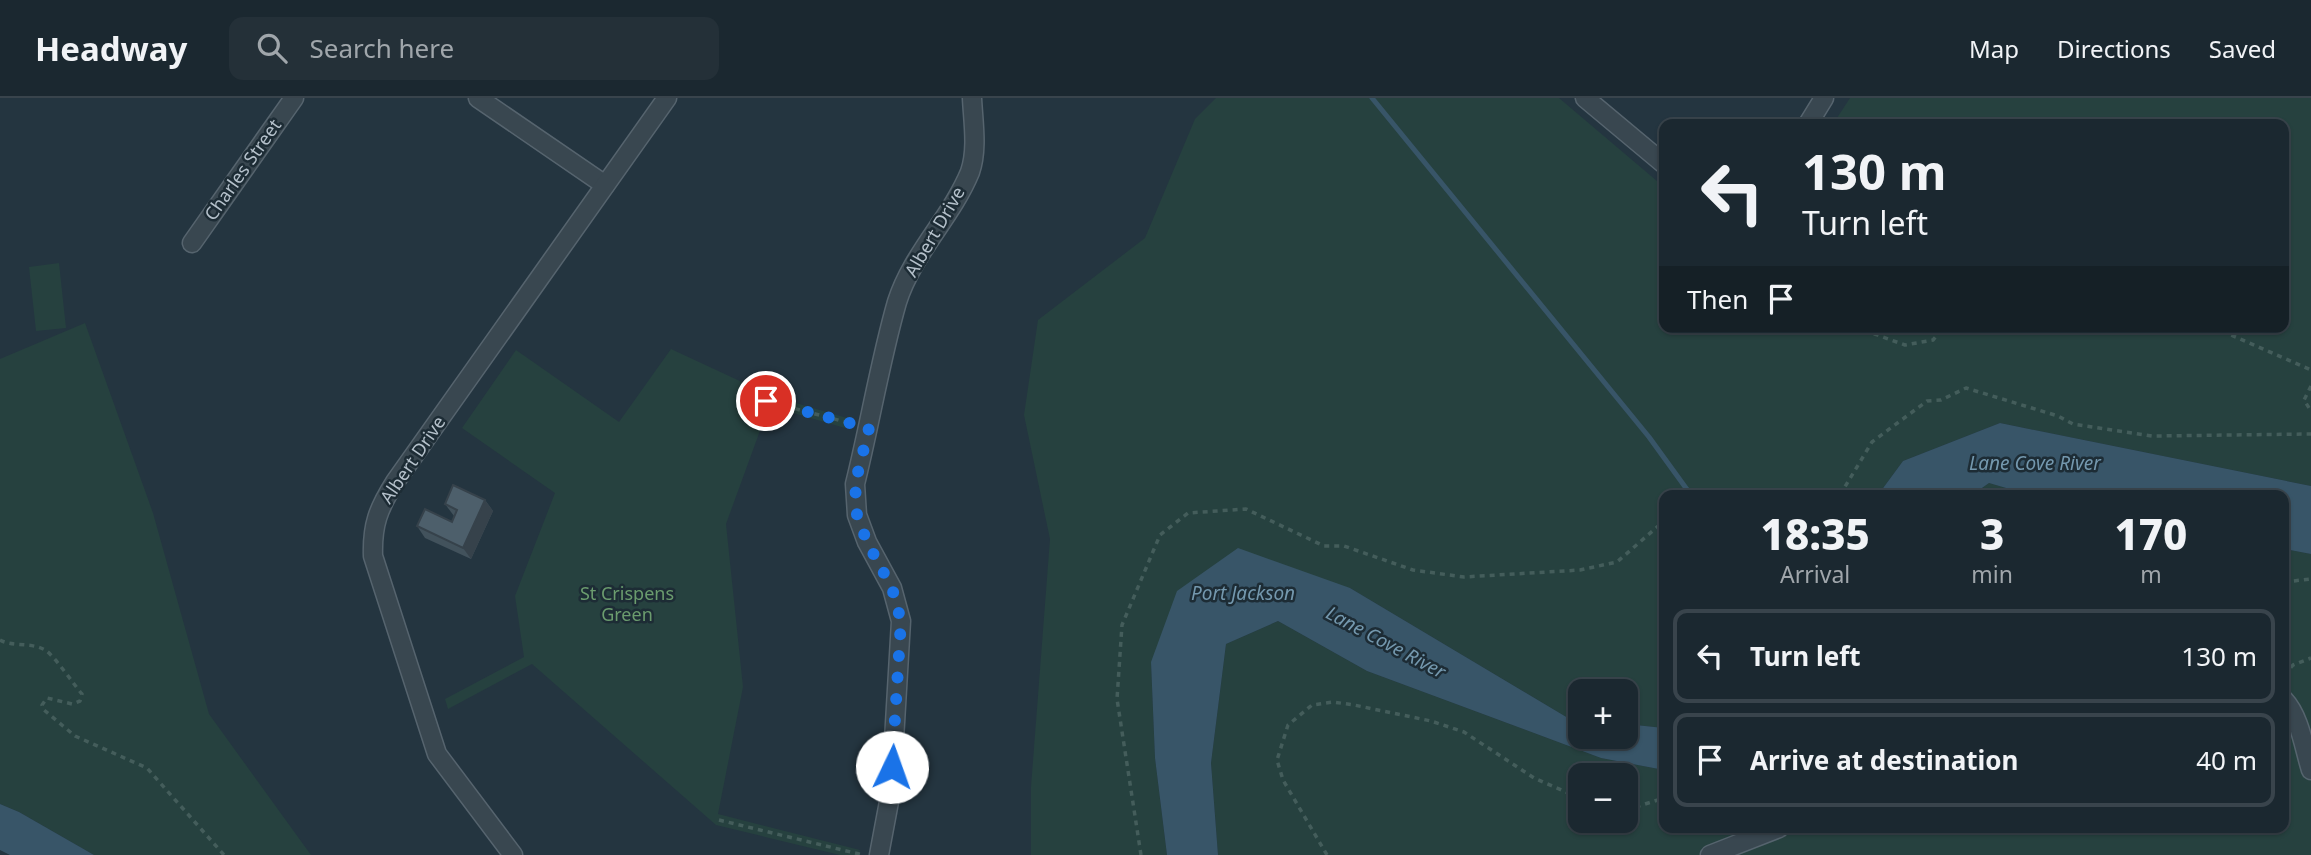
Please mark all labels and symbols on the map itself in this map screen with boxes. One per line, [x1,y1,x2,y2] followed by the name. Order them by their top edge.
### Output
[198,114,286,225] street label: Charles Street
[899,182,970,281] street label: Albert Drive
[736,371,796,431] pin
[374,411,450,508] street label: Albert Drive
[1969,450,2102,476] water label: Lane Cove River
[1191,580,1295,606] water label: Port Jackson
[580,581,674,626] park label: St Crispens Green
[1322,600,1452,685] water label: Lane Cove River
[855,730,929,804] position arrow

